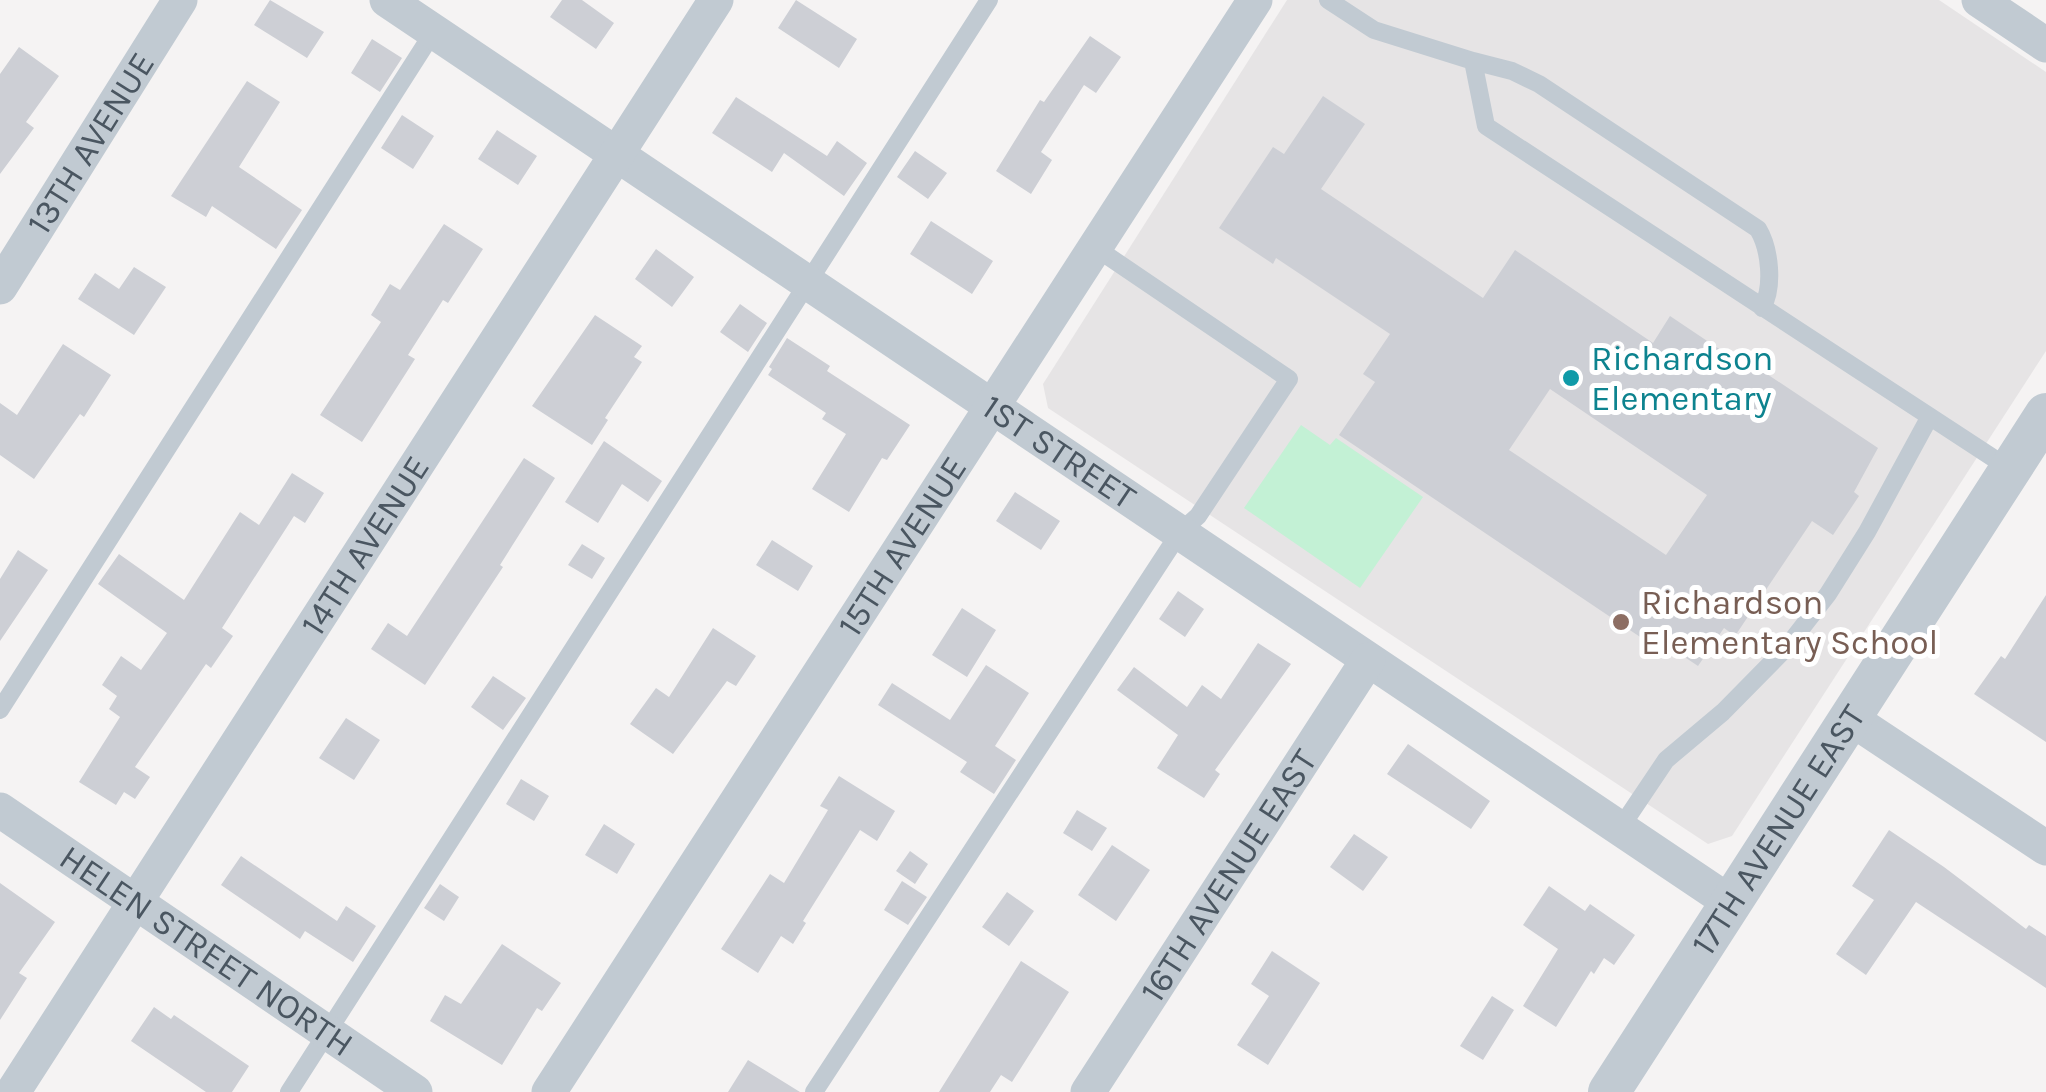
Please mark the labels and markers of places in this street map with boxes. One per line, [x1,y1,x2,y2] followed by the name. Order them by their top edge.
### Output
[1591,338,1773,419] place label: Richardson Elementary
[1560,367,1582,389] marker: Richardson Elementary
[1641,582,1938,663] place label: Richardson Elementary School
[1610,611,1632,633] marker: Richardson Elementary School

